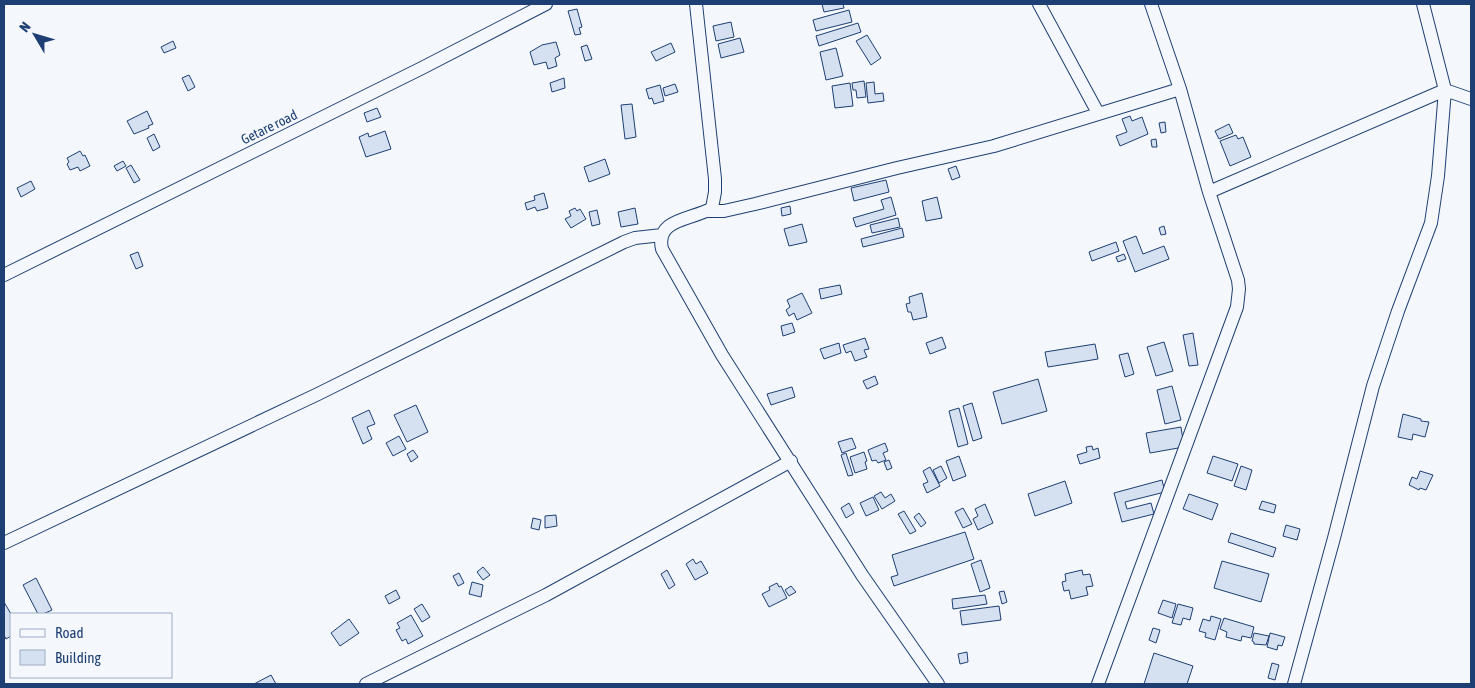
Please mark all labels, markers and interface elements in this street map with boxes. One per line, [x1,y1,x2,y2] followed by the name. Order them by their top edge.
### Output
[10,10,60,60] north arrow
[16,19,34,35] text: N
[238,107,300,147] street label: Getare road
[10,613,172,678] legend
[55,624,84,641] text: Road
[55,649,101,666] text: Building

